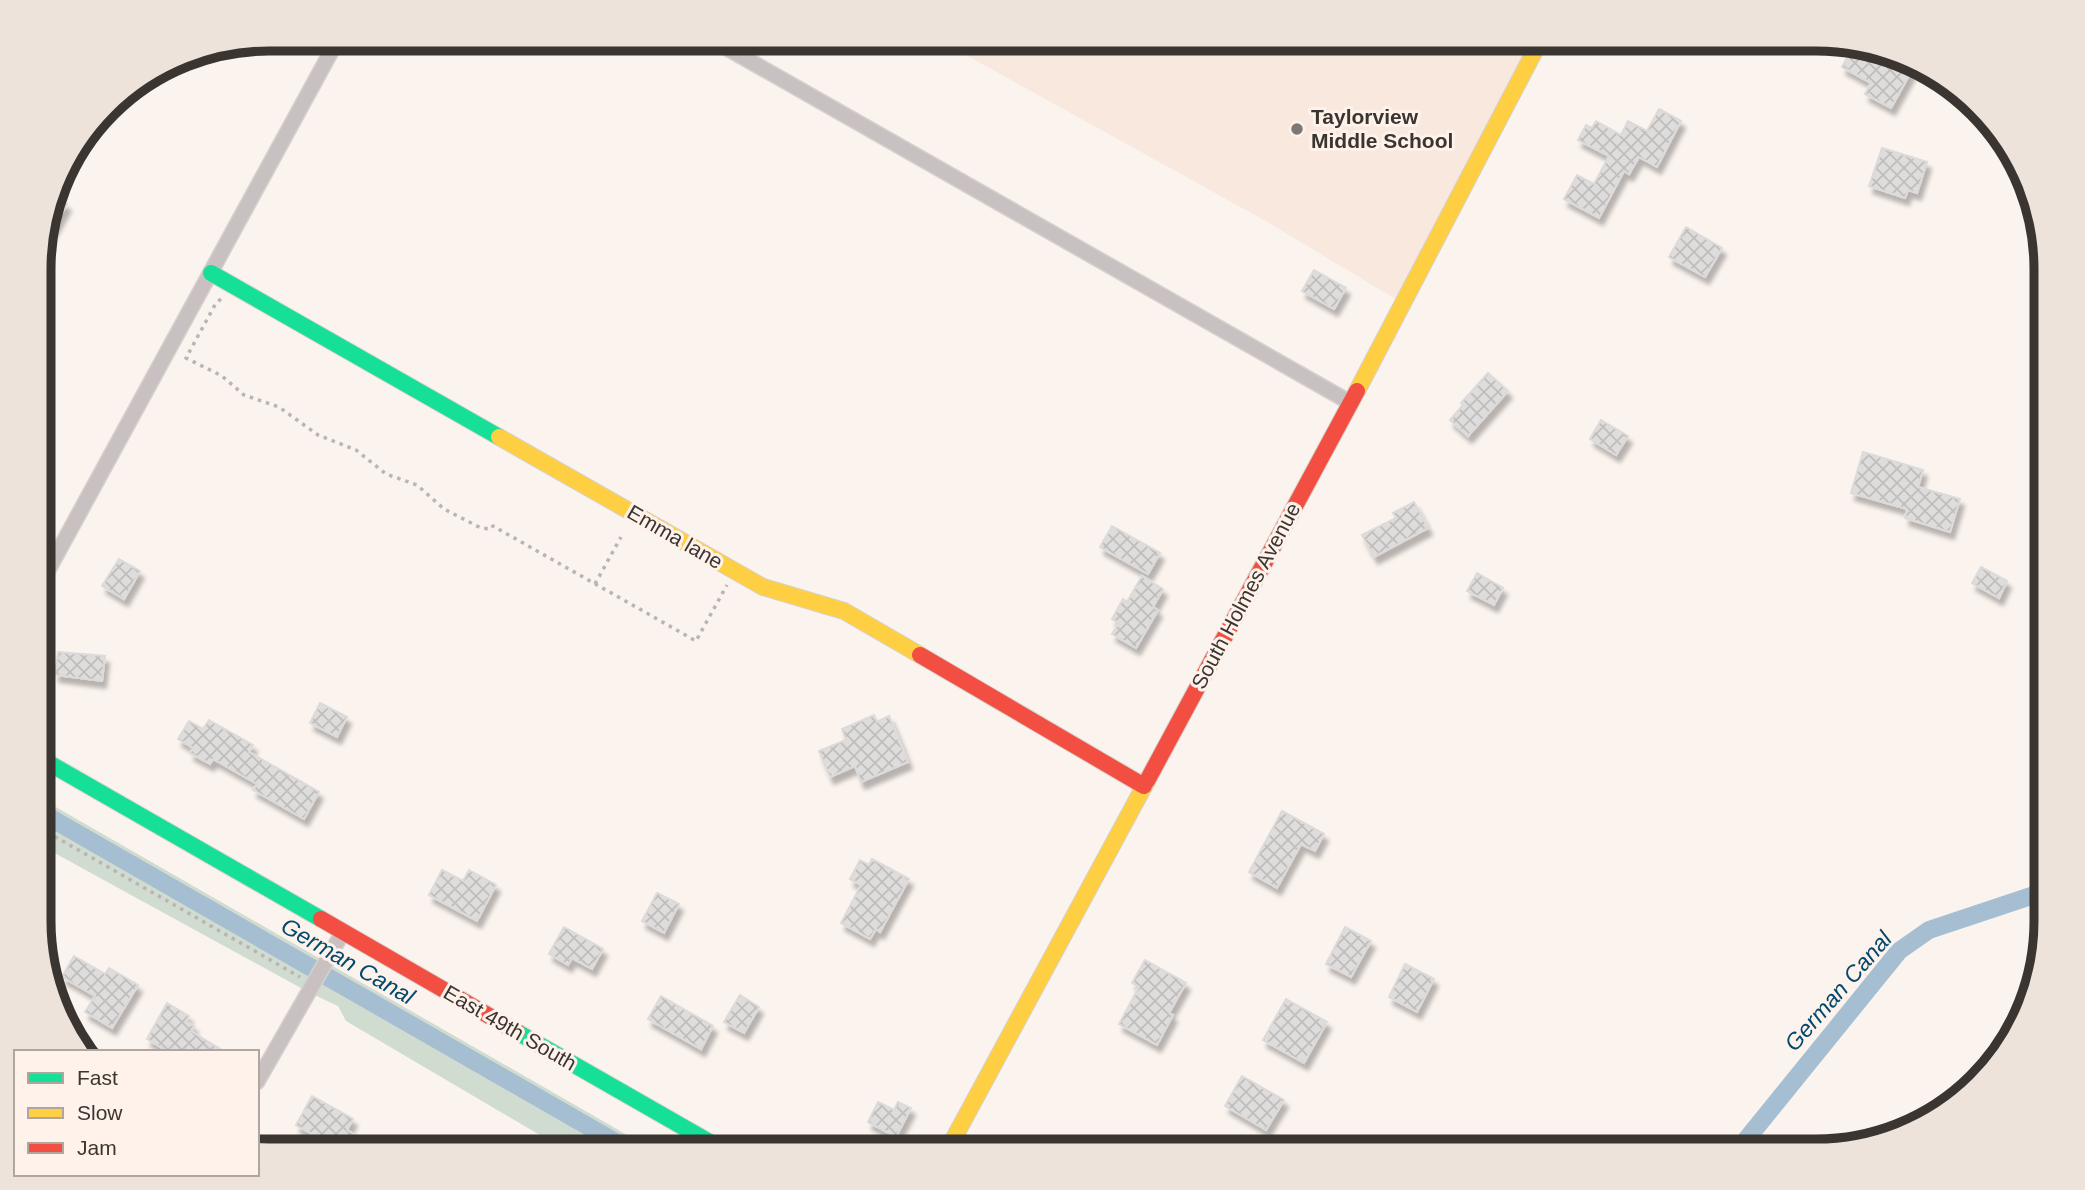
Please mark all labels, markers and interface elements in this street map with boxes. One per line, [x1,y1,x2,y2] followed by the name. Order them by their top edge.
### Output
[1311,105,1453,152] place label: Taylorview Middle School
[1289,121,1305,137] marker: Taylorview Middle School
[1187,499,1304,693] street label: South Holmes Avenue
[624,500,727,573] street label: Emma lane
[277,912,420,1010] water label: German Canal
[1779,925,1897,1056] water label: German Canal
[440,980,581,1075] street label: East 49th South
[14,1050,259,1176] legend
[77,1066,118,1089] text: Fast
[77,1101,123,1124] text: Slow
[77,1136,117,1159] text: Jam

